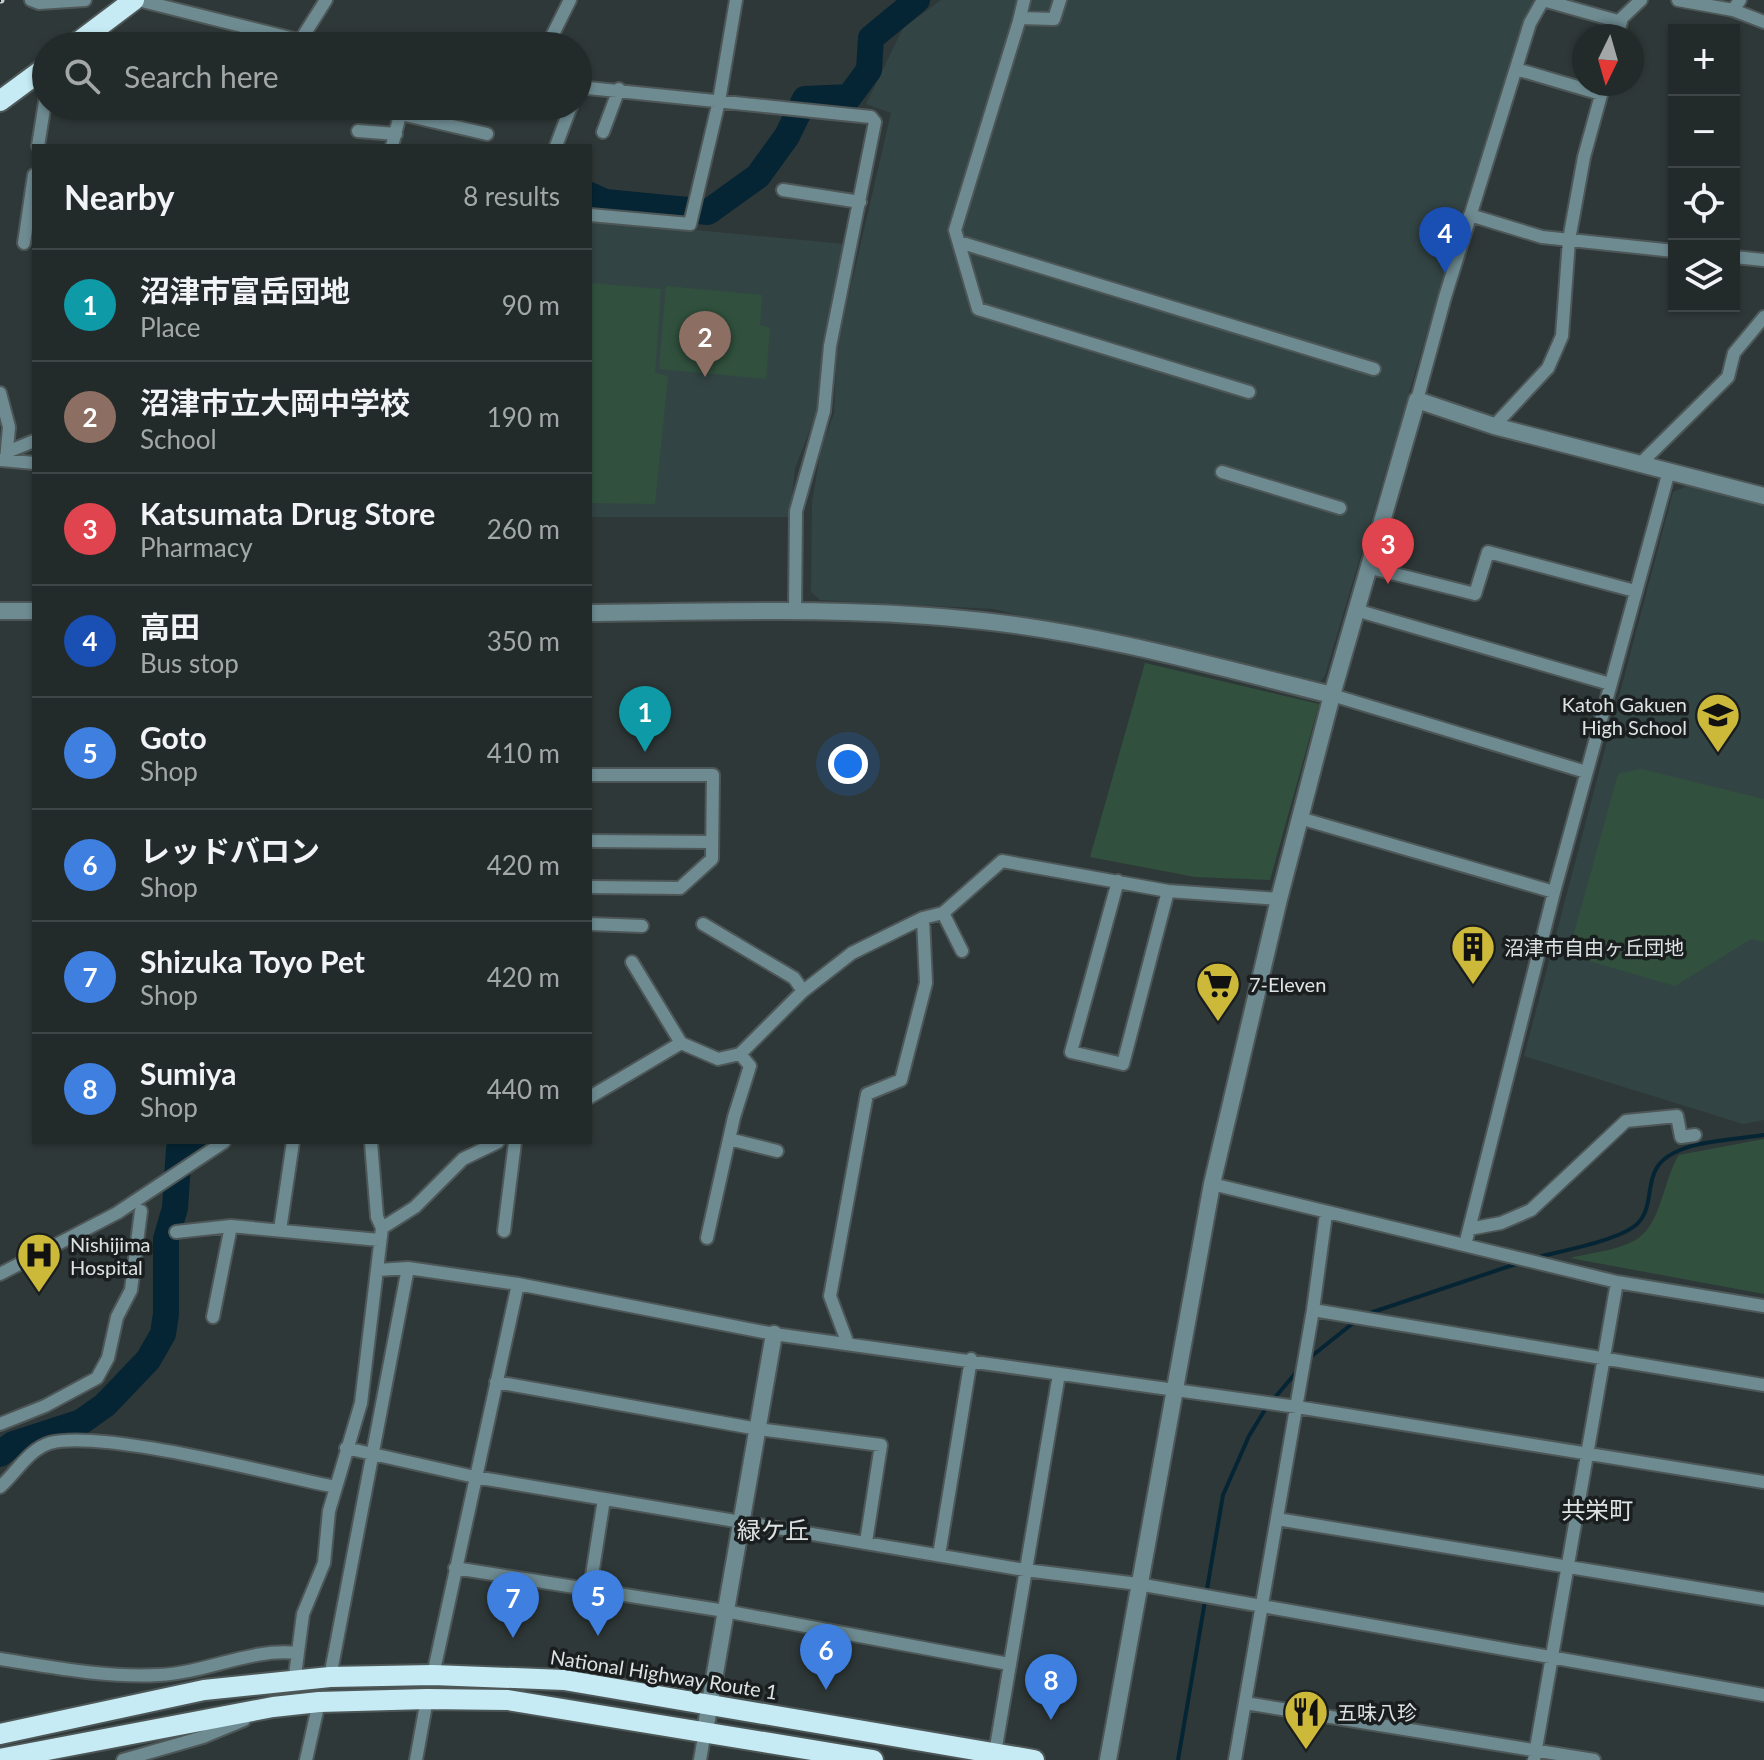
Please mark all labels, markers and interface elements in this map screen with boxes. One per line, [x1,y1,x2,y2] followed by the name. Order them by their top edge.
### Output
[1572,24,1644,96] north arrow
[1668,24,1740,312] map controls
[1668,24,1740,96] button: +
[32,32,592,120] search box
[60,54,104,98] icon: search
[124,58,279,94] text: Search here
[1668,96,1740,168] button: −
[1668,168,1740,240] button: locate
[64,176,175,217] text: Nearby
[463,180,560,212] text: 8 results
[1419,207,1471,273] pin: 4
[1668,240,1740,312] button: layers
[140,272,350,308] text: 沼津市富岳団地
[82,289,98,321] text: 1
[502,289,560,321] text: 90 m
[140,311,201,343] text: Place
[679,311,731,377] pin: 2
[140,384,410,420] text: 沼津市立大岡中学校
[82,401,98,433] text: 2
[487,401,560,433] text: 190 m
[140,423,217,455] text: School
[140,495,435,531] text: Katsumata Drug Store
[82,513,98,545] text: 3
[487,513,560,545] text: 260 m
[1362,518,1414,584] pin: 3
[140,531,253,563] text: Pharmacy
[140,608,200,644] text: 高田
[82,625,98,657] text: 4
[487,625,560,657] text: 350 m
[140,647,239,679] text: Bus stop
[619,686,671,752] pin: 1
[1694,691,1742,754] school or university icon: Katoh Gakuen High School
[1562,692,1687,739] place label: Katoh Gakuen High School
[140,719,207,755] text: Goto
[82,737,98,769] text: 5
[487,737,560,769] text: 410 m
[828,744,868,784] your location
[140,755,198,787] text: Shop
[140,832,320,868] text: レッドバロン
[82,849,98,881] text: 6
[487,849,560,881] text: 420 m
[140,871,198,903] text: Shop
[1449,923,1497,986] building icon: 沼津市自由ヶ丘団地
[1504,935,1684,959] place label: 沼津市自由ヶ丘団地
[140,943,365,979] text: Shizuka Toyo Pet
[1194,960,1242,1023] supermarket icon: 7-Eleven
[82,961,98,993] text: 7
[487,961,560,993] text: 420 m
[1249,972,1326,996] place label: 7-Eleven
[140,979,198,1011] text: Shop
[140,1055,237,1091] text: Sumiya
[82,1073,98,1105] text: 8
[487,1073,560,1105] text: 440 m
[140,1091,198,1123] text: Shop
[15,1231,63,1294] hospital icon: Nishijima Hospital
[70,1232,151,1279] place label: Nishijima Hospital
[1561,1495,1633,1524] district label: 共栄町
[737,1515,809,1544] district label: 緑ケ丘
[572,1570,624,1636] pin: 5
[487,1572,539,1638] pin: 7
[800,1624,852,1690] pin: 6
[549,1644,779,1704] street label: National Highway Route 1
[1025,1654,1077,1720] pin: 8
[1282,1688,1330,1751] restaurant icon: 五味八珍
[1337,1700,1417,1724] place label: 五味八珍

